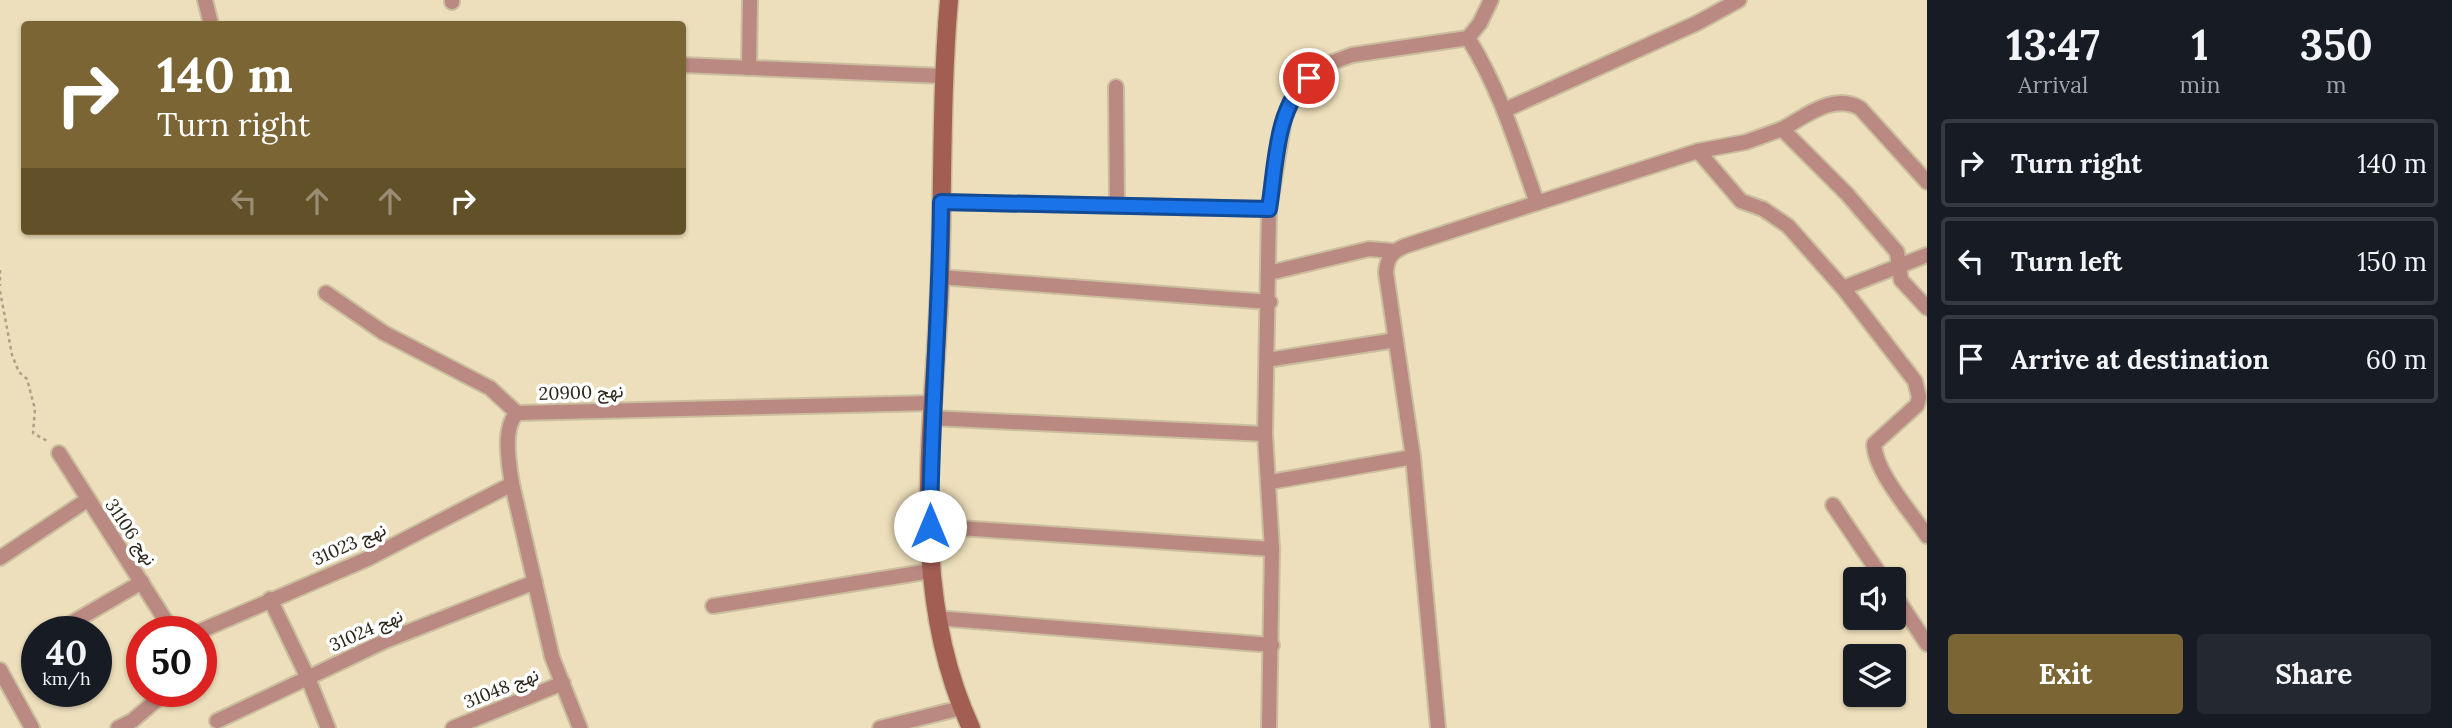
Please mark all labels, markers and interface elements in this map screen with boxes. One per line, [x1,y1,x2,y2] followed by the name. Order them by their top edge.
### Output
[2006,18,2100,72] text: 13:47
[2191,18,2208,72] text: 1
[2300,18,2373,72] text: 350
[157,43,293,105] text: 140 m
[1279,48,1339,108] pin
[42,49,133,140] icon: right
[1290,59,1328,97] icon: arrive
[2018,70,2088,99] text: Arrival
[2179,70,2220,99] text: min
[2326,70,2346,99] text: m
[157,104,310,145] text: Turn right
[1952,144,1990,182] icon: right
[2011,147,2142,180] text: Turn right
[2357,147,2427,180] text: 140 m
[225,182,263,220] icon: left
[298,182,336,220] icon: ahead
[371,182,409,220] icon: ahead
[444,182,482,220] icon: right
[1952,242,1990,280] icon: left
[2011,245,2122,278] text: Turn left
[2357,245,2427,278] text: 150 m
[1952,340,1990,378] icon: arrive
[2011,343,2269,376] text: Arrive at destination
[2366,343,2427,376] text: 60 m
[538,379,624,406] street label: نهج 20900
[893,489,967,563] position arrow
[99,494,162,570] street label: نهج 31106
[309,518,390,571] street label: نهج 31023
[1843,567,1906,707] map controls
[1843,567,1906,630] button: sound
[326,604,407,657] street label: نهج 31024
[126,616,217,707] speed limit sign: 50
[46,630,87,675] text: 40
[1948,634,2183,714] button: Exit
[2197,634,2431,714] button: Share
[1843,644,1906,707] button: layers
[460,663,542,714] street label: نهج 31048
[42,667,91,690] text: km/h

